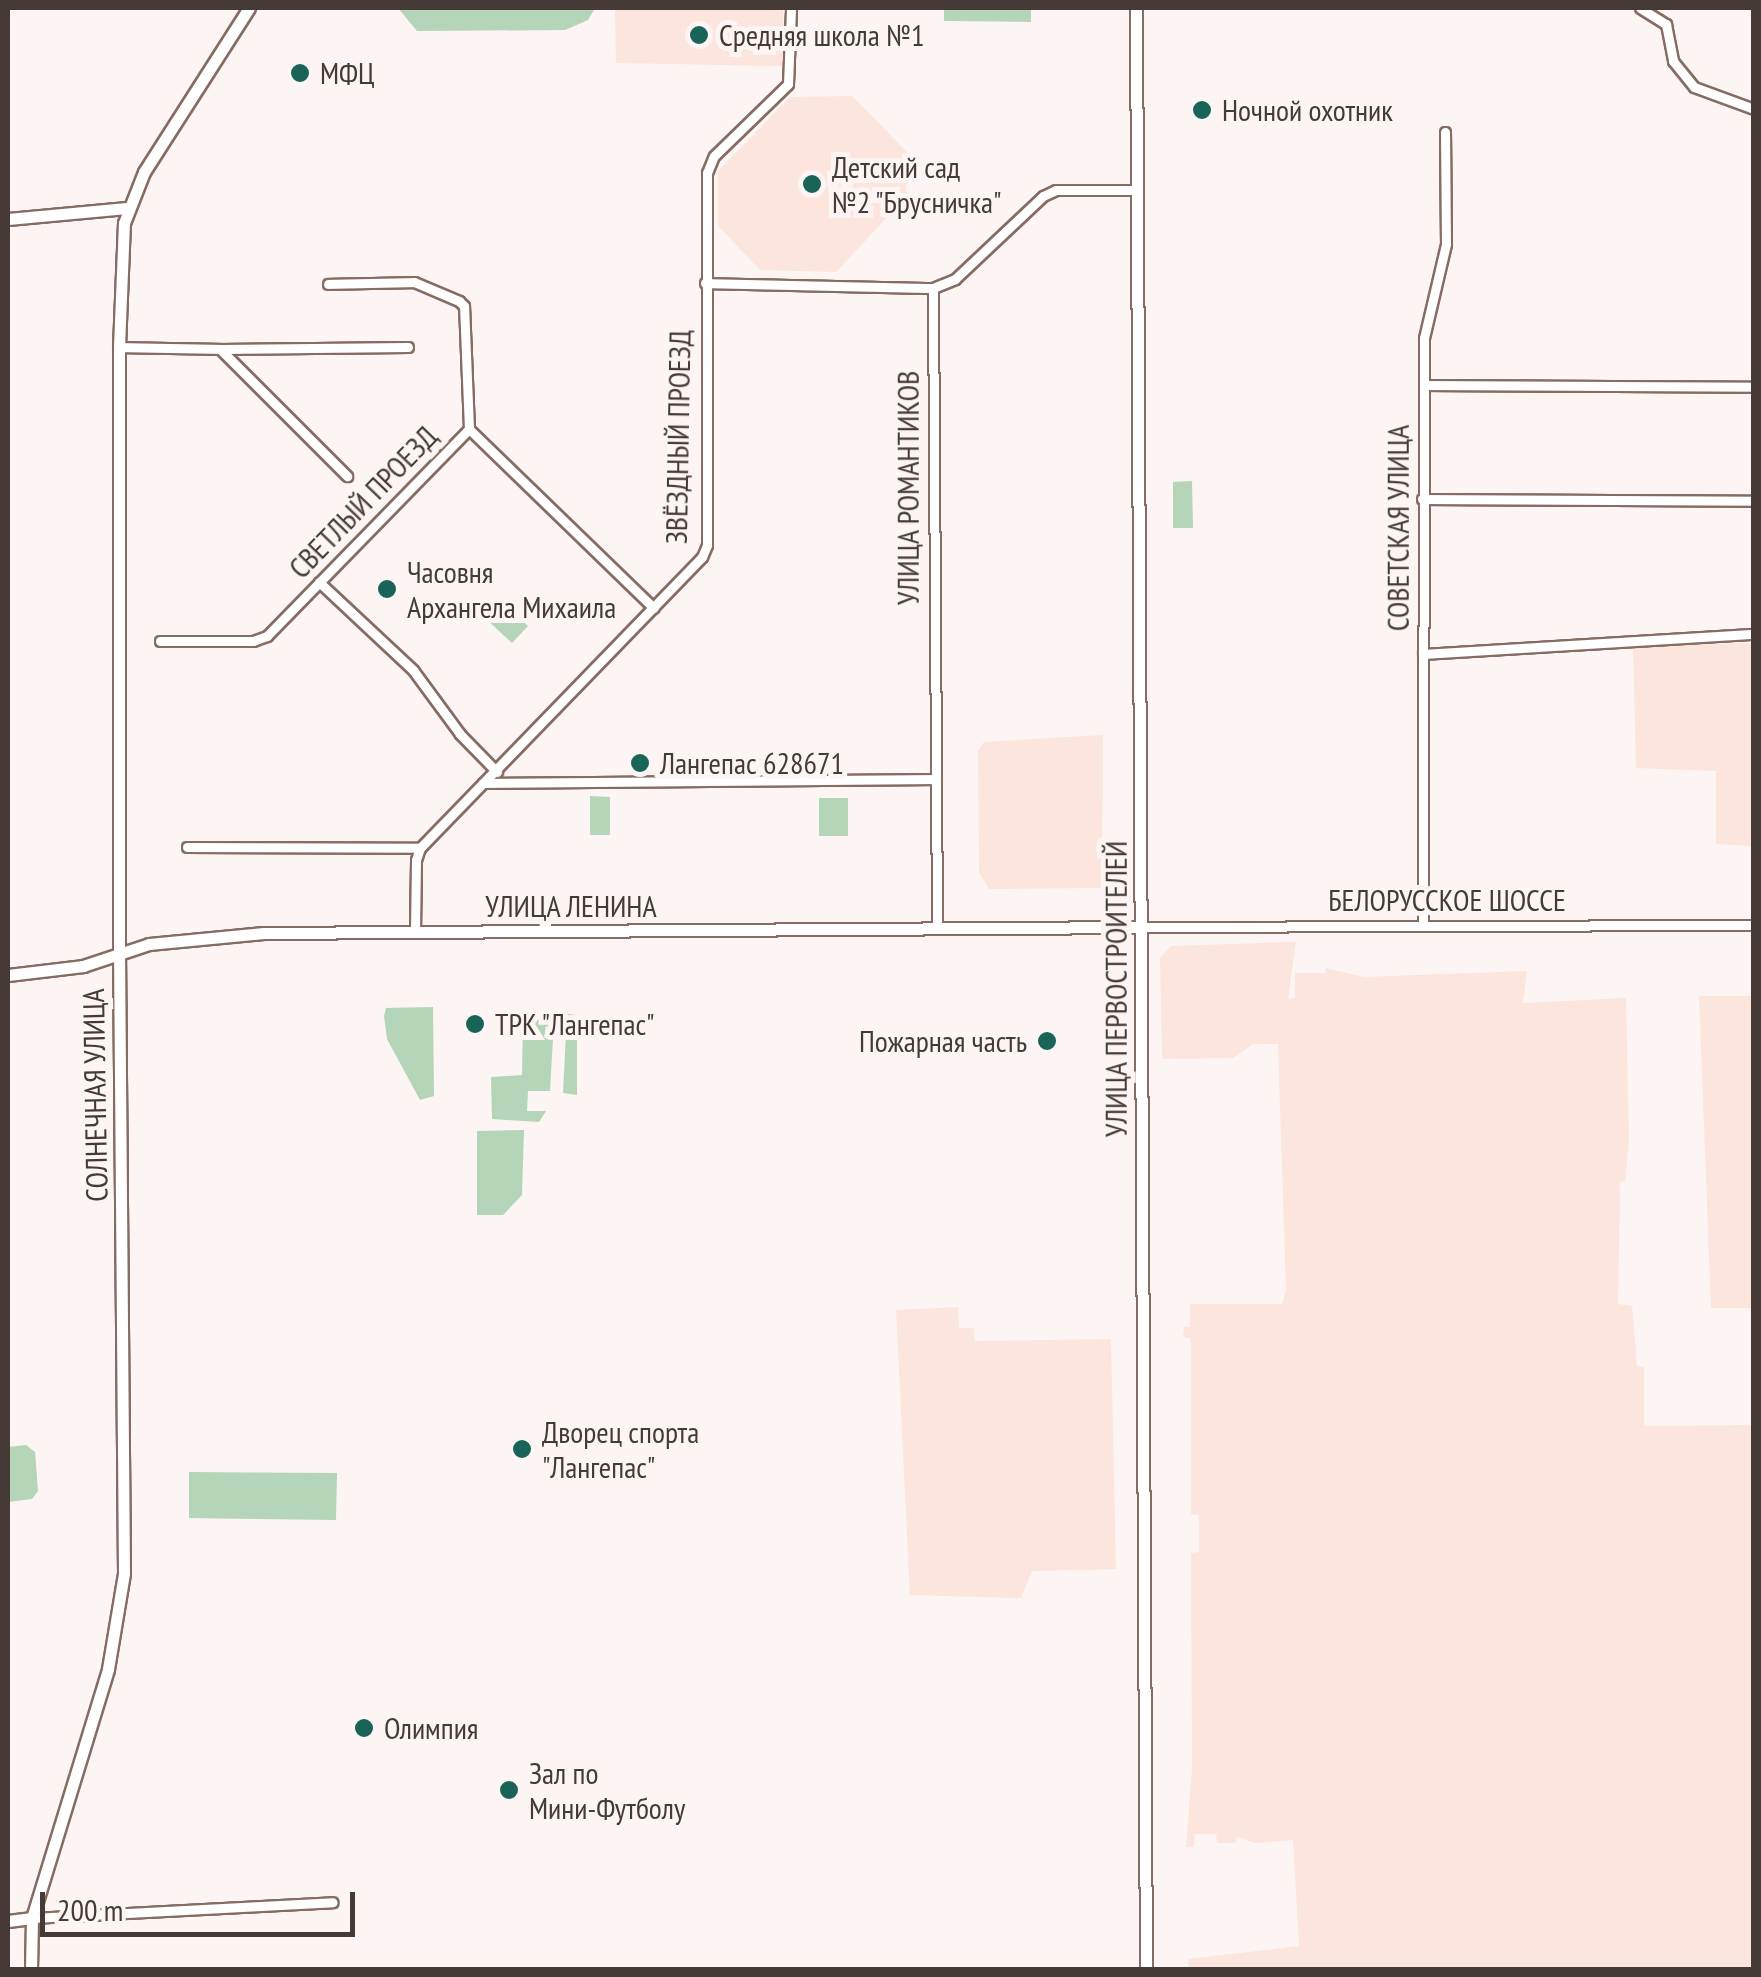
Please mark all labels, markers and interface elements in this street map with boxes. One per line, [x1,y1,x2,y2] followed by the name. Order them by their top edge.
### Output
[719,17,924,53] place label: Средняя школа №1
[688,24,710,46] marker: Средняя школа №1
[320,55,375,91] place label: МФЦ
[289,62,311,84] marker: МФЦ
[1222,92,1393,128] place label: Ночной охотник
[1191,99,1213,121] marker: Ночной охотник
[832,149,1003,220] place label: Детский сад №2 "Брусничка"
[801,173,823,195] marker: Детский сад №2 "Брусничка"
[658,330,698,544] street label: ЗВЁЗДНЫЙ ПРОЕЗД
[890,370,926,606] street label: УЛИЦА РОМАНТИКОВ
[281,418,445,586] street label: СВЕТЛЫЙ ПРОЕЗД
[1380,424,1416,632] street label: СОВЕТСКАЯ УЛИЦА
[407,554,616,624] place label: Часовня Архангела Михаила
[376,578,398,600] marker: Часовня Архангела Михаила
[660,745,844,781] place label: Лангепас 628671
[629,752,651,774] marker: Лангепас 628671
[1098,840,1134,1138] street label: УЛИЦА ПЕРВОСТРОИТЕЛЕЙ
[1328,882,1566,918] street label: БЕЛОРУССКОЕ ШОССЕ
[485,888,657,924] street label: УЛИЦА ЛЕНИНА
[75,988,115,1202] street label: СОЛНЕЧНАЯ УЛИЦА
[495,1006,656,1042] place label: ТРК "Лангепас"
[464,1013,486,1035] marker: ТРК "Лангепас"
[859,1023,1027,1059] place label: Пожарная часть
[1036,1030,1058,1052] marker: Пожарная часть
[542,1414,699,1484] place label: Дворец спорта "Лангепас"
[511,1438,533,1460] marker: Дворец спорта "Лангепас"
[384,1710,478,1746] place label: Олимпия
[353,1717,375,1739] marker: Олимпия
[529,1755,685,1826] place label: Зал по Мини-Футболу
[498,1779,520,1801] marker: Зал по Мини-Футболу
[45,1872,360,1934] scale bar
[57,1890,123,1929] text: 200 m

